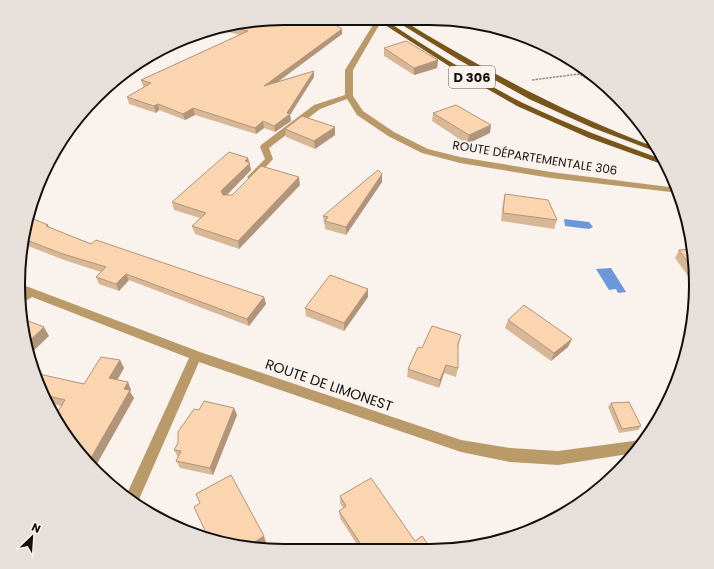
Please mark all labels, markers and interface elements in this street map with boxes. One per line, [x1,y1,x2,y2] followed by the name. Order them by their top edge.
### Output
[449,66,495,88] road number: D 306
[451,136,619,179] street label: ROUTE DÉPARTEMENTALE 306
[263,354,396,416] street label: ROUTE DE LIMONEST
[12,517,52,557] north arrow
[29,519,43,537] text: N

